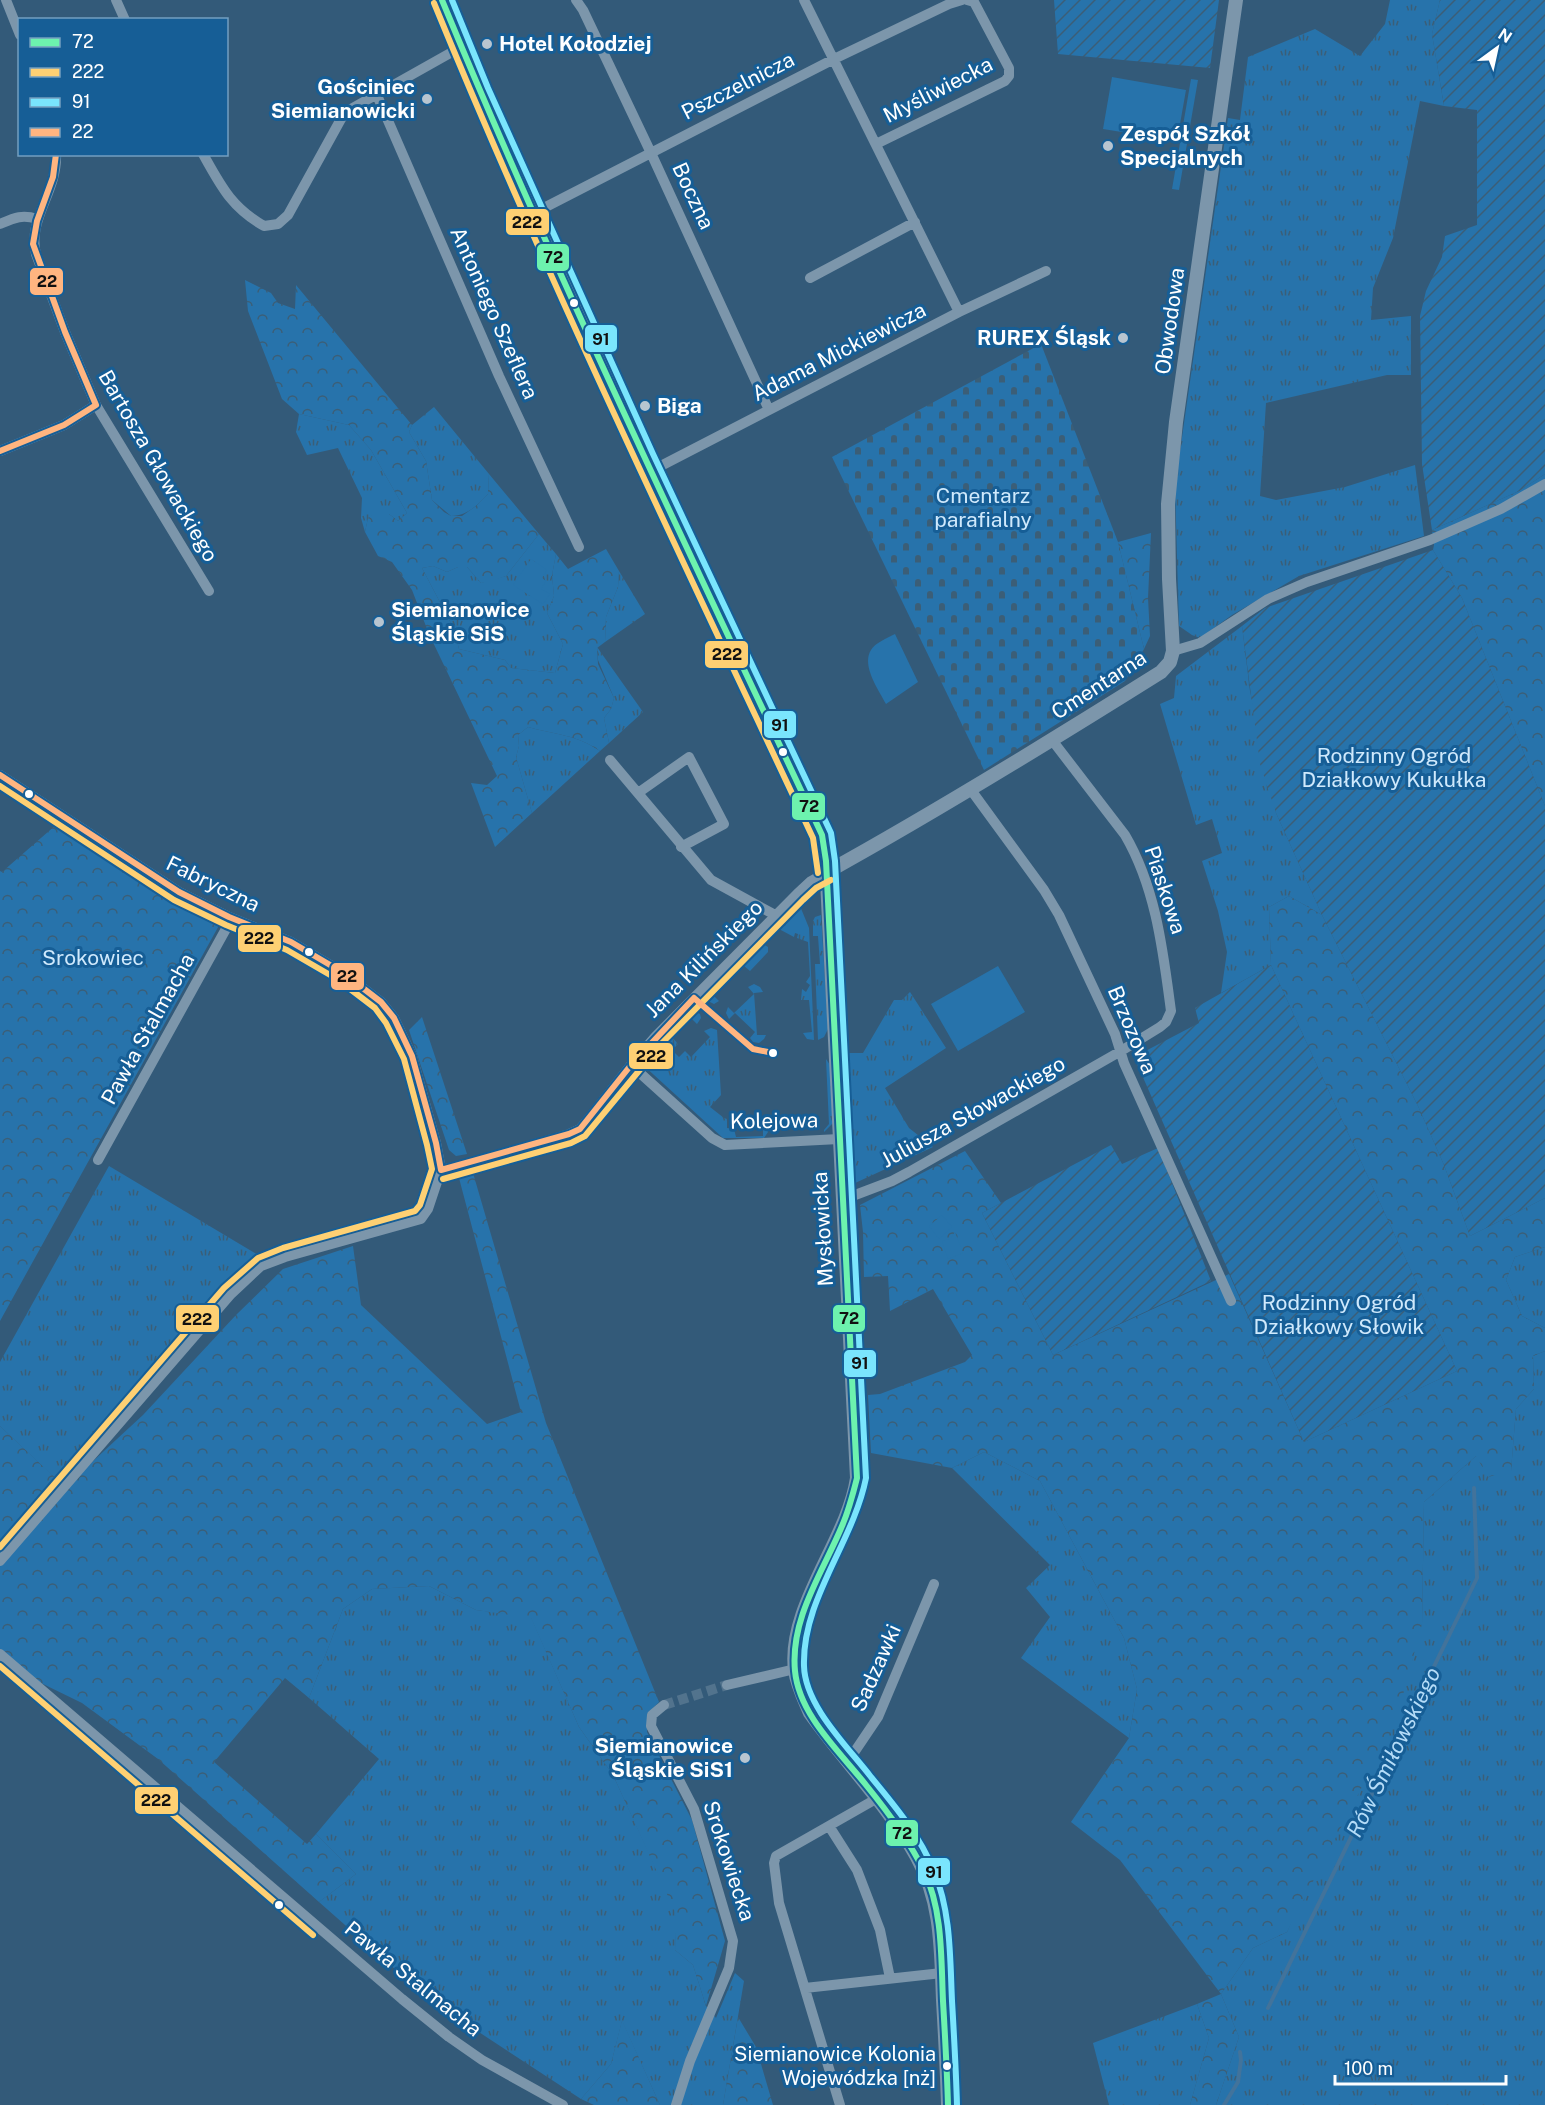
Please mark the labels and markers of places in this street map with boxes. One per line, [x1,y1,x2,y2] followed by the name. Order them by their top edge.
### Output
[499,31,651,56] place label: Hotel Kołodziej
[480,37,494,51] marker: Hotel Kołodziej
[271,74,415,123] place label: Gościniec Siemianowicki
[420,92,434,106] marker: Gościniec Siemianowicki
[1120,121,1251,170] place label: Zespół Szkół Specjalnych
[1101,139,1115,153] marker: Zespół Szkół Specjalnych
[568,297,580,309] unlabelled marker
[977,325,1111,350] place label: RUREX Śląsk
[1116,331,1130,345] marker: RUREX Śląsk
[657,393,702,418] place label: Biga
[638,399,652,413] marker: Biga
[391,597,530,646] place label: Siemianowice Śląskie SiS
[372,615,386,629] marker: Siemianowice Śląskie SiS
[777,746,789,758] unlabelled marker
[23,788,35,800] unlabelled marker
[303,946,315,958] unlabelled marker
[767,1047,779,1059] unlabelled marker
[594,1733,733,1782] place label: Siemianowice Śląskie SiS1
[738,1751,752,1765] marker: Siemianowice Śląskie SiS1
[273,1899,285,1911] unlabelled marker
[734,2042,936,2090] place label: Siemianowice Kolonia Wojewódzka [nż]
[941,2060,953,2072] marker: Siemianowice Kolonia Wojewódzka [nż]

